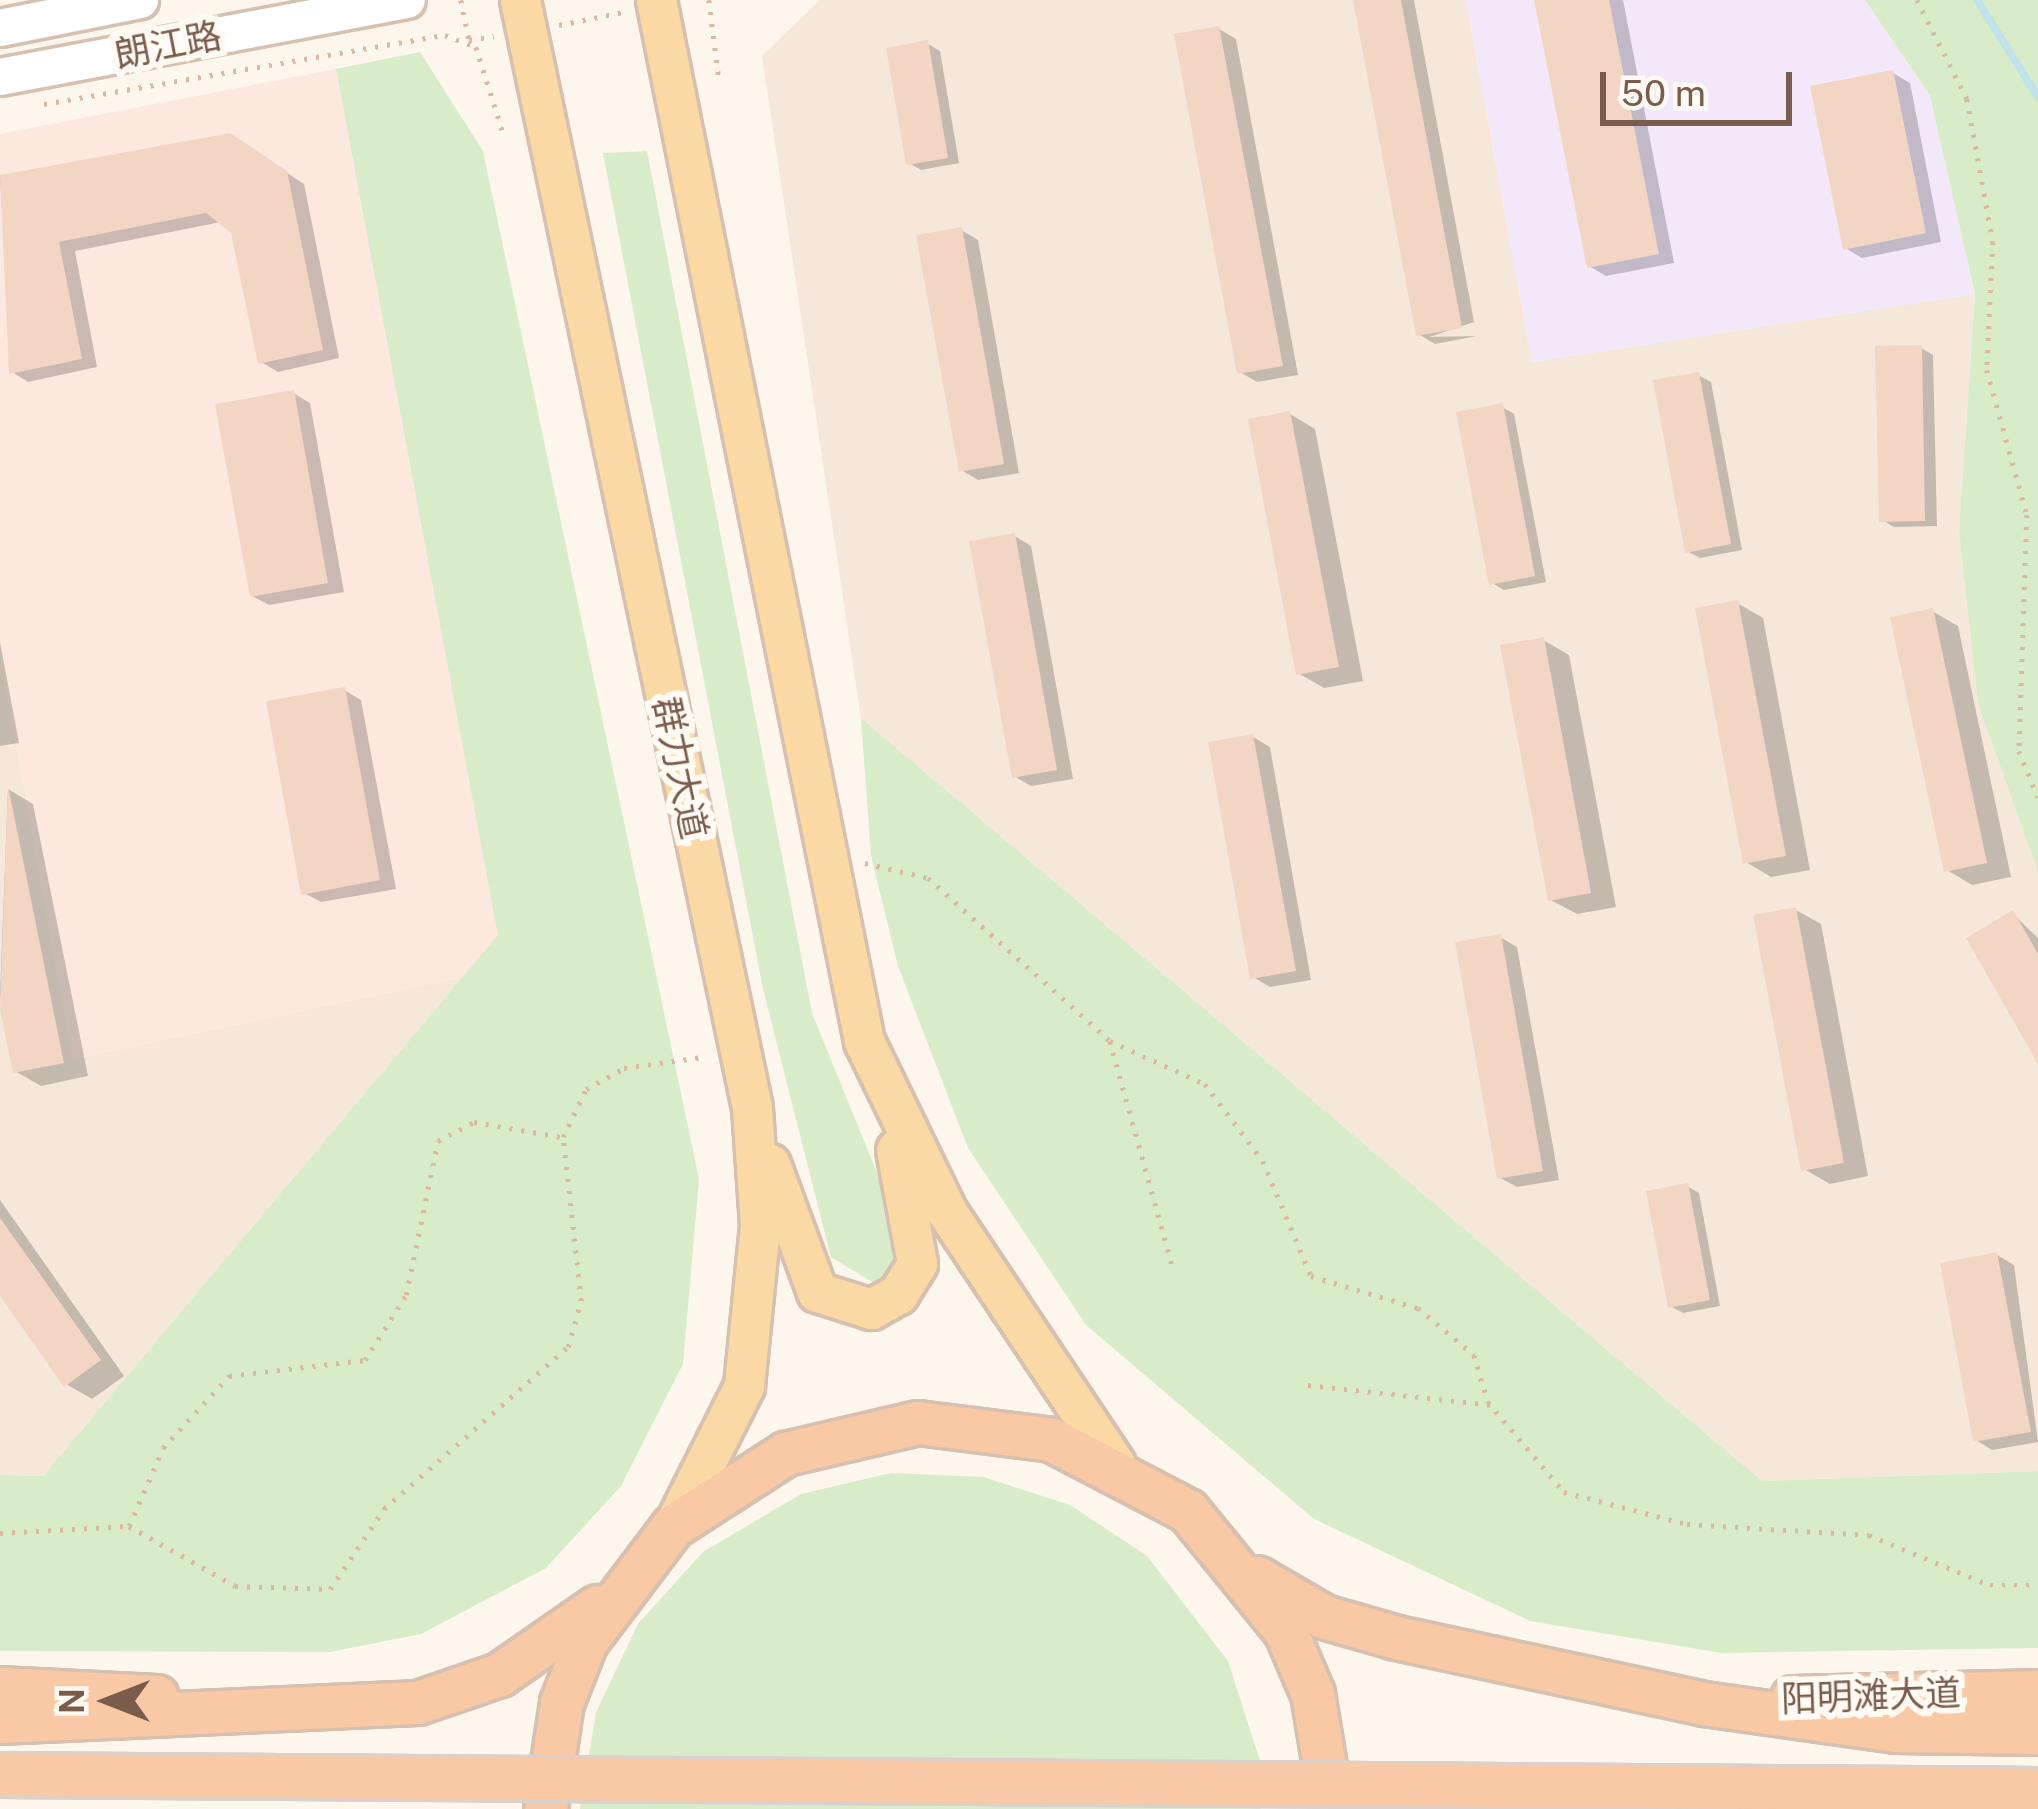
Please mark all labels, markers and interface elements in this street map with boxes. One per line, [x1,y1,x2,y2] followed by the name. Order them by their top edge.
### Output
[111,13,225,77] street label: 朗江路
[1606,48,1798,122] scale bar
[1621,72,1706,114] text: 50 m
[644,693,716,843] street label: 群力大道
[48,1641,168,1761] north arrow
[1780,1671,1962,1721] street label: 阳明滩大道
[53,1688,91,1714] text: N

